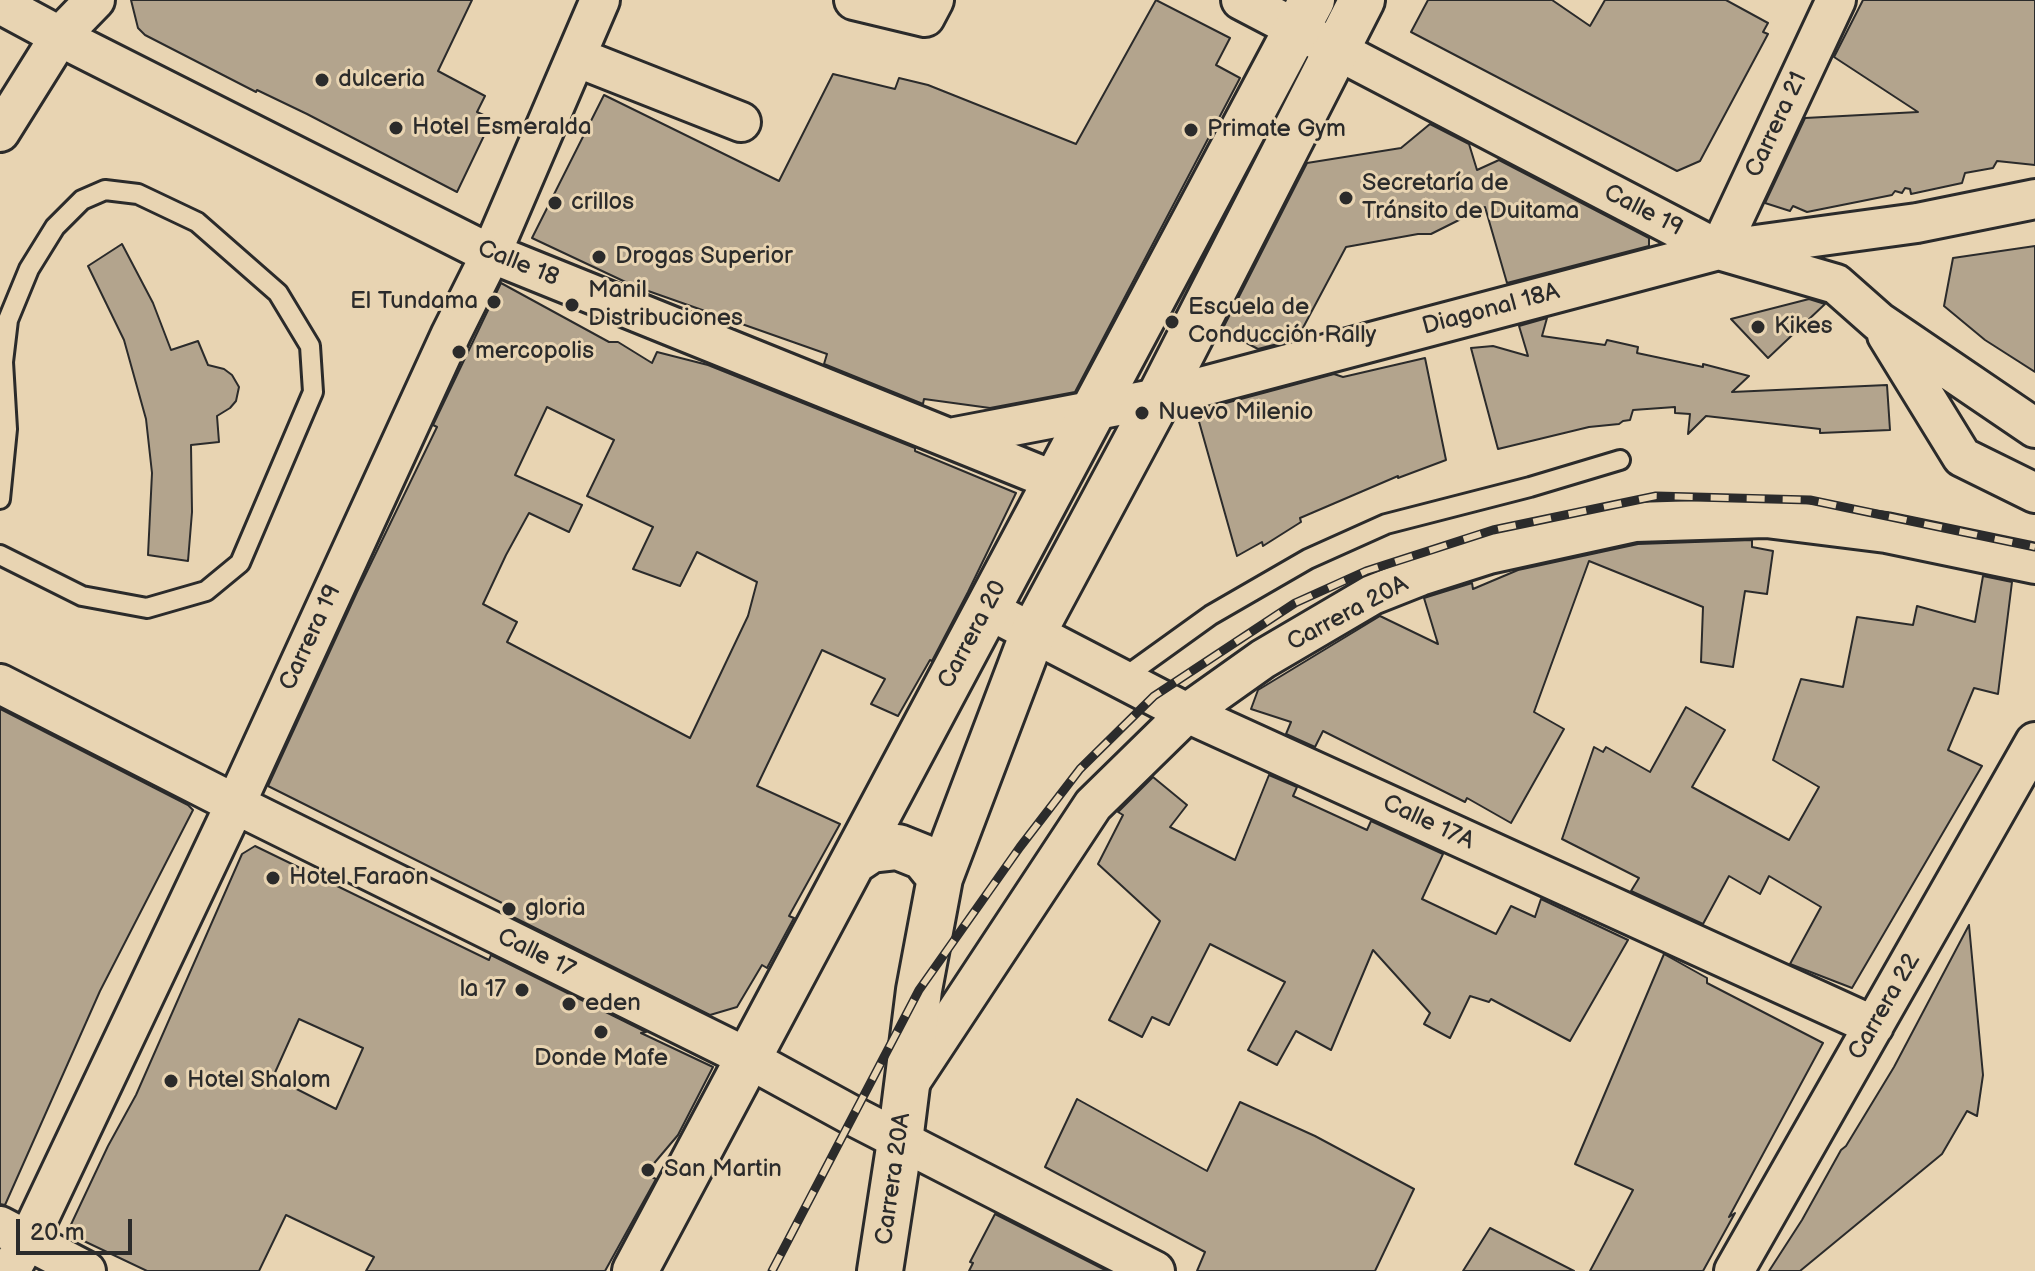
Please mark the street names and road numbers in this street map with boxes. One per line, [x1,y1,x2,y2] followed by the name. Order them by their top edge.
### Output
[1740,68,1814,182] street label: Carrera 21
[1599,179,1687,243] street label: Calle 19
[473,235,563,293] street label: Calle 18
[1419,278,1563,342] street label: Diagonal 18A
[1283,570,1413,658] street label: Carrera 20A
[933,576,1013,694] street label: Carrera 20
[274,581,348,695] street label: Carrera 19
[1378,789,1478,857] street label: Calle 17A
[492,923,580,985] street label: Calle 17
[1843,949,1927,1065] street label: Carrera 22
[870,1111,918,1247] street label: Carrera 20A

